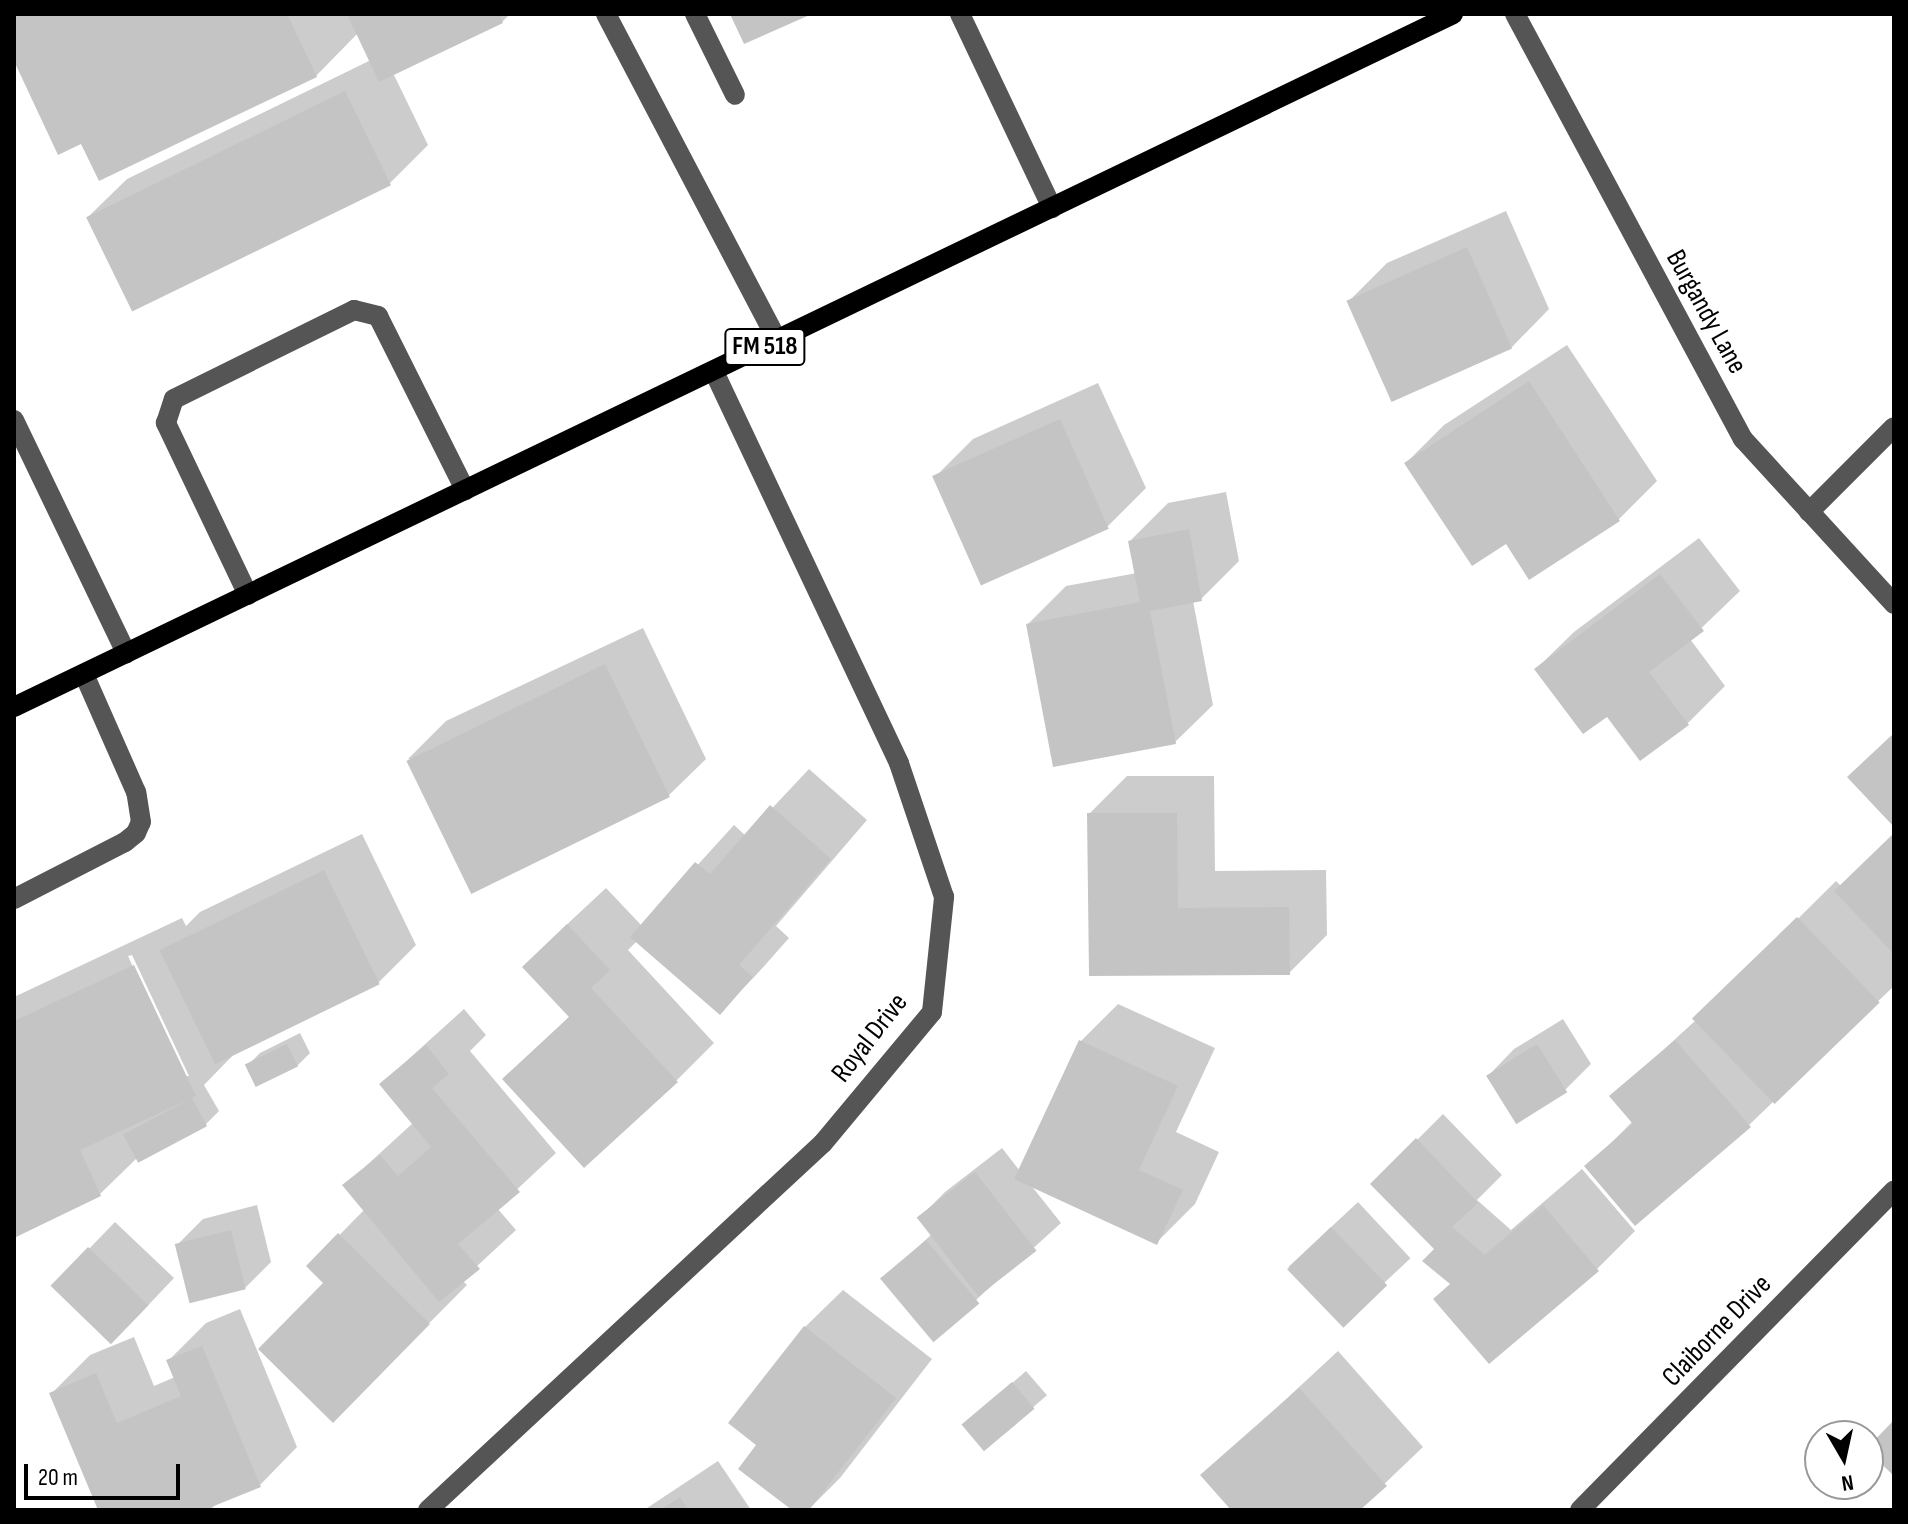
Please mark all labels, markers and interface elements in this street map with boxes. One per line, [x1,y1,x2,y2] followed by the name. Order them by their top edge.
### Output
[1658,244,1754,380] street label: Burgandy Lane
[723,325,807,369] road number: FM 518
[825,987,915,1089] street label: Royal Drive
[1655,1268,1779,1394] street label: Claiborne Drive
[1804,1420,1884,1500] north arrow
[28,1448,184,1498] scale bar
[38,1463,78,1492] text: 20 m
[1840,1468,1855,1496] text: N

